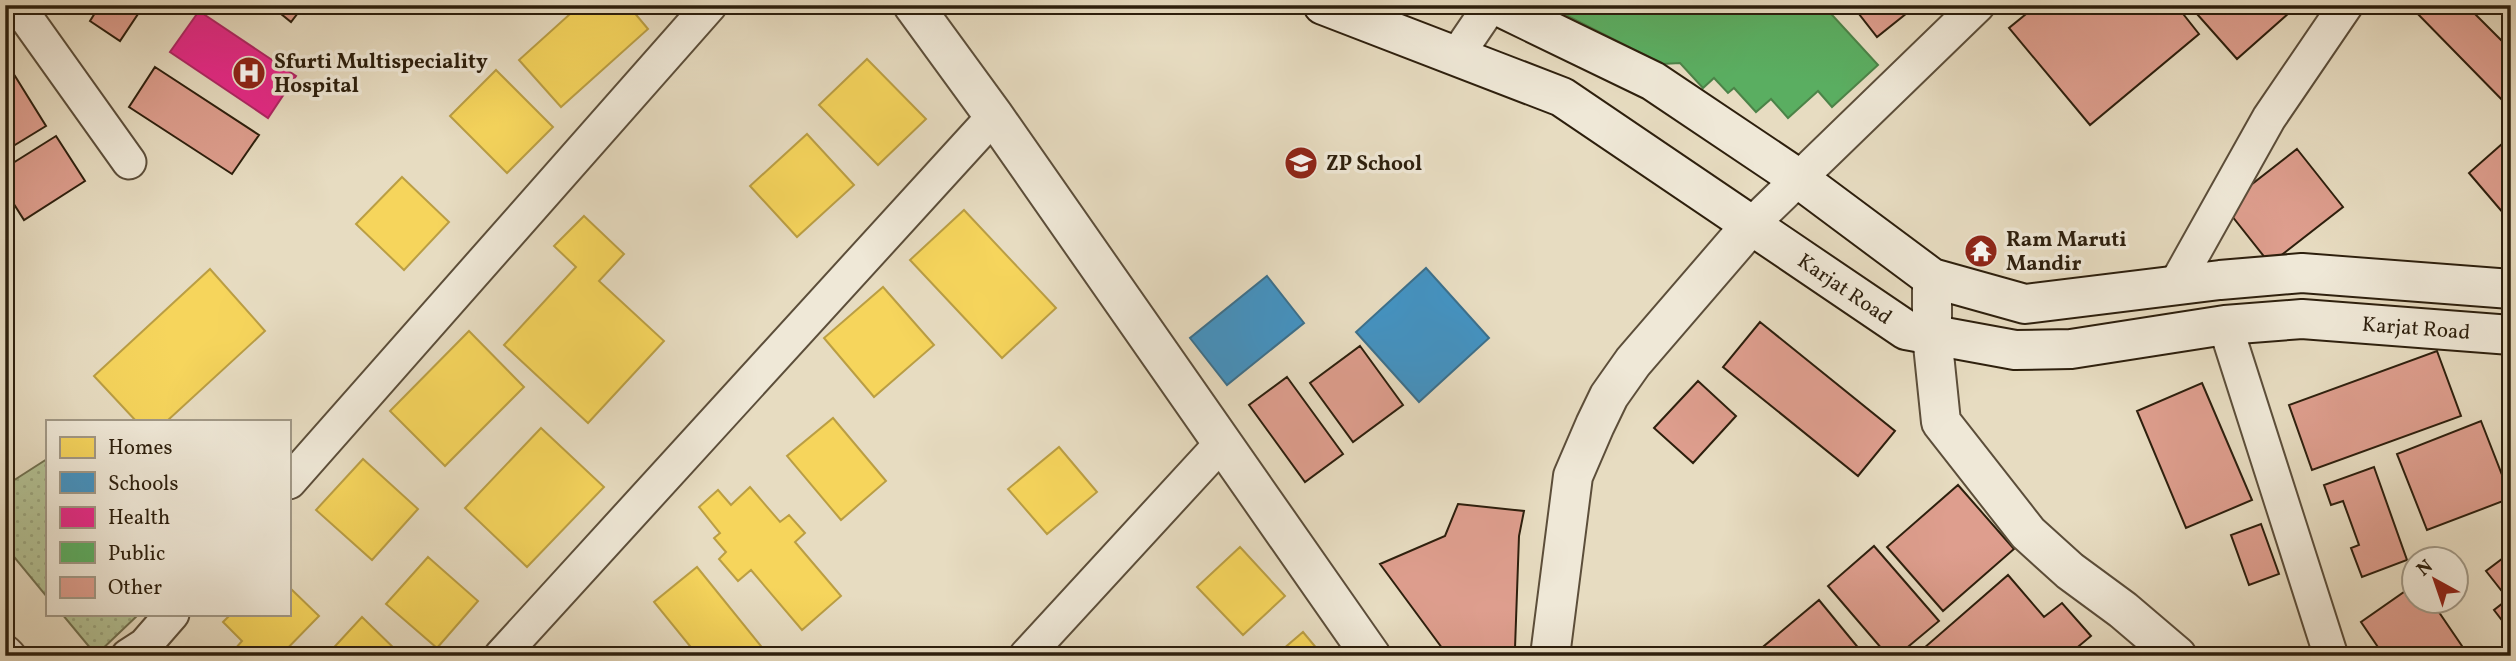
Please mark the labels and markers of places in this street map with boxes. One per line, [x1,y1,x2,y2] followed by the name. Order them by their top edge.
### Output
[274,48,488,101] place label: Sfurti Multispeciality Hospital
[230,54,268,92] hospital icon: Sfurti Multispeciality Hospital
[1282,144,1320,182] school or university icon: ZP School
[1326,150,1422,179] place label: ZP School
[2006,226,2127,279] place label: Ram Maruti Mandir
[1962,232,2000,270] temple icon: Ram Maruti Mandir

